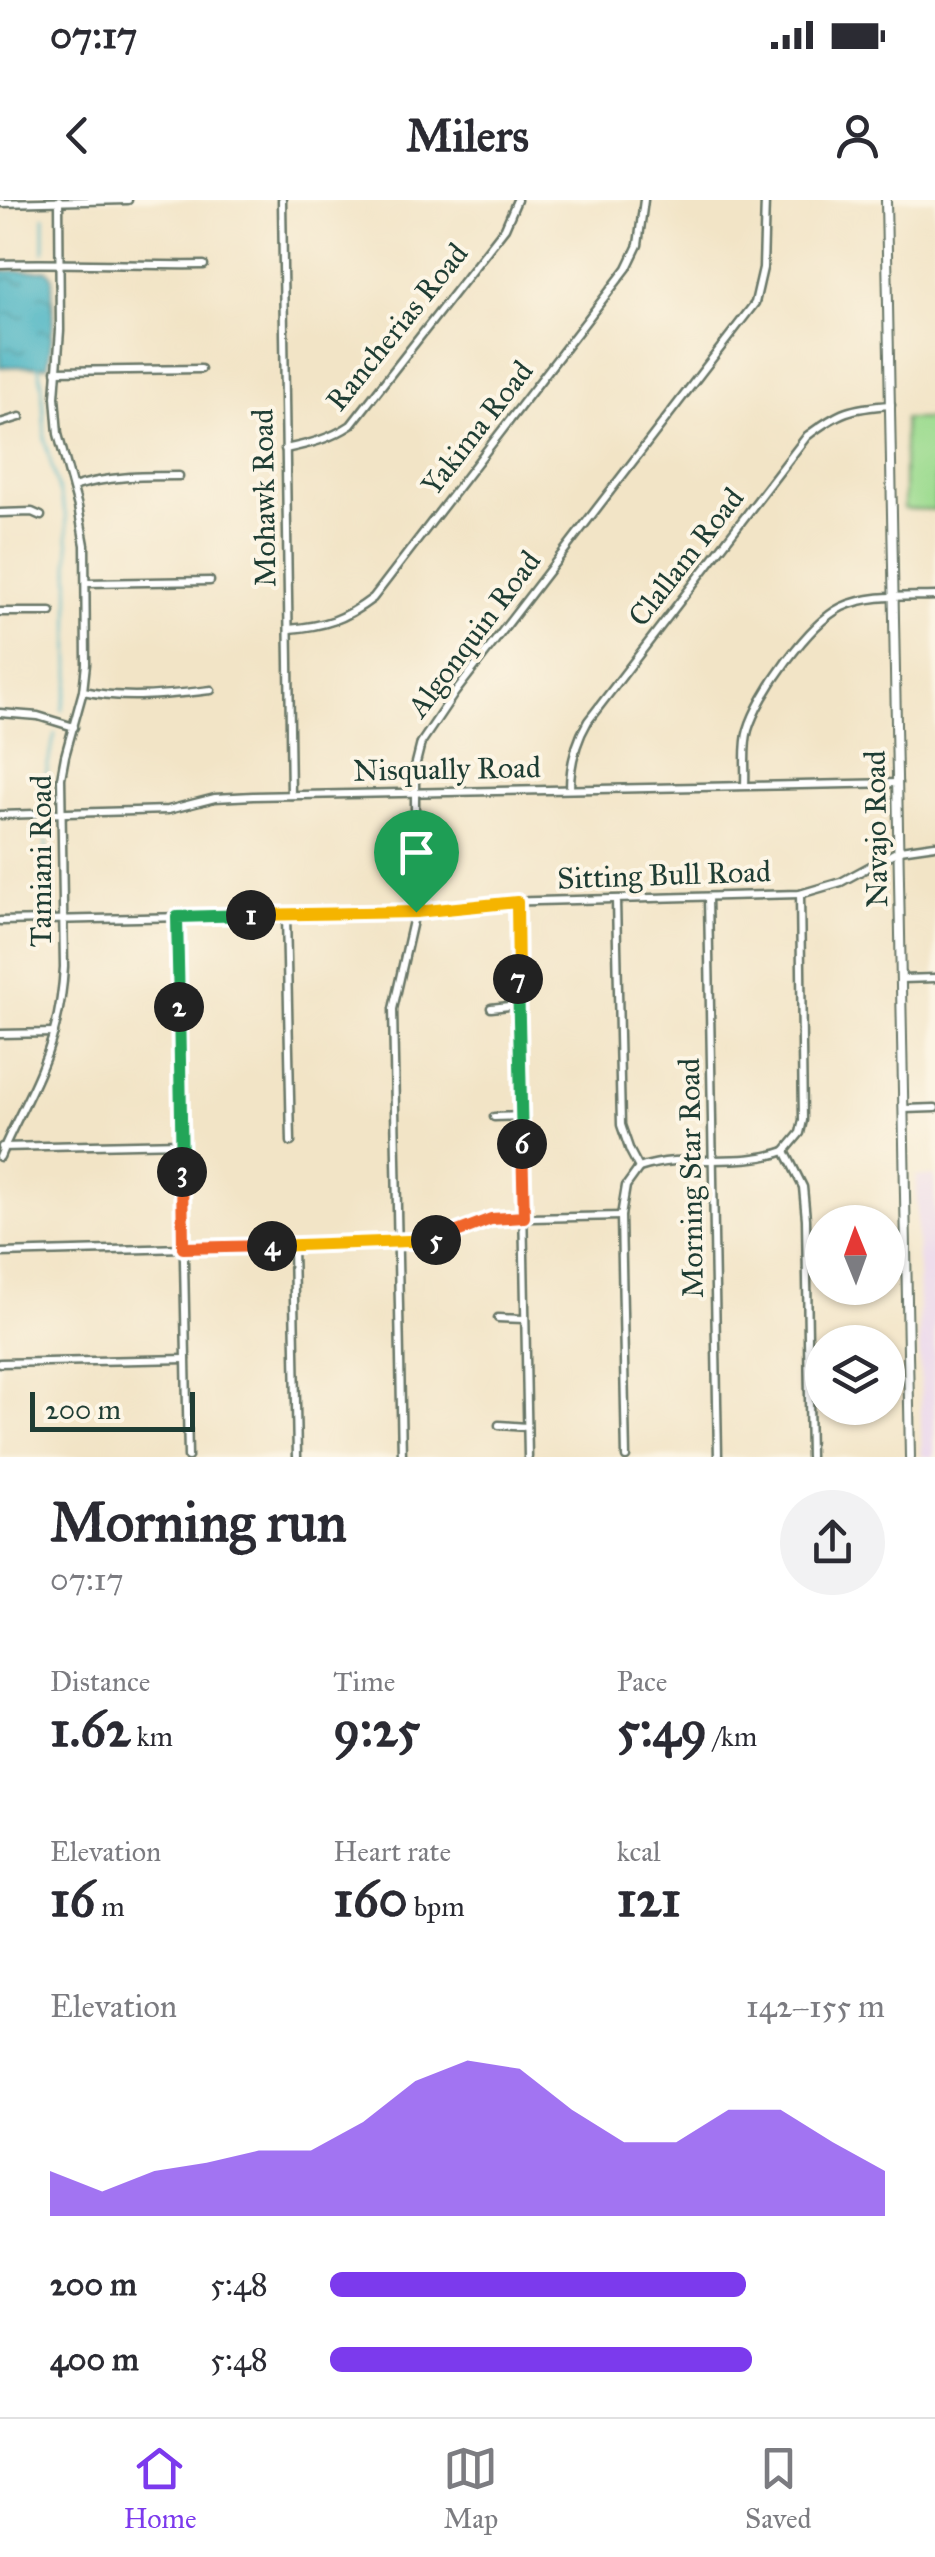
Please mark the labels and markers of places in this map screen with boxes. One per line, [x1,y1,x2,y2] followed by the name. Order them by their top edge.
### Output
[374,810,459,913] pin
[226,890,276,940] pin: 1
[493,954,543,1004] pin: 7
[154,982,204,1032] pin: 2
[497,1119,547,1169] pin: 6
[157,1147,207,1197] pin: 3
[411,1215,461,1265] pin: 5
[247,1221,297,1271] pin: 4

